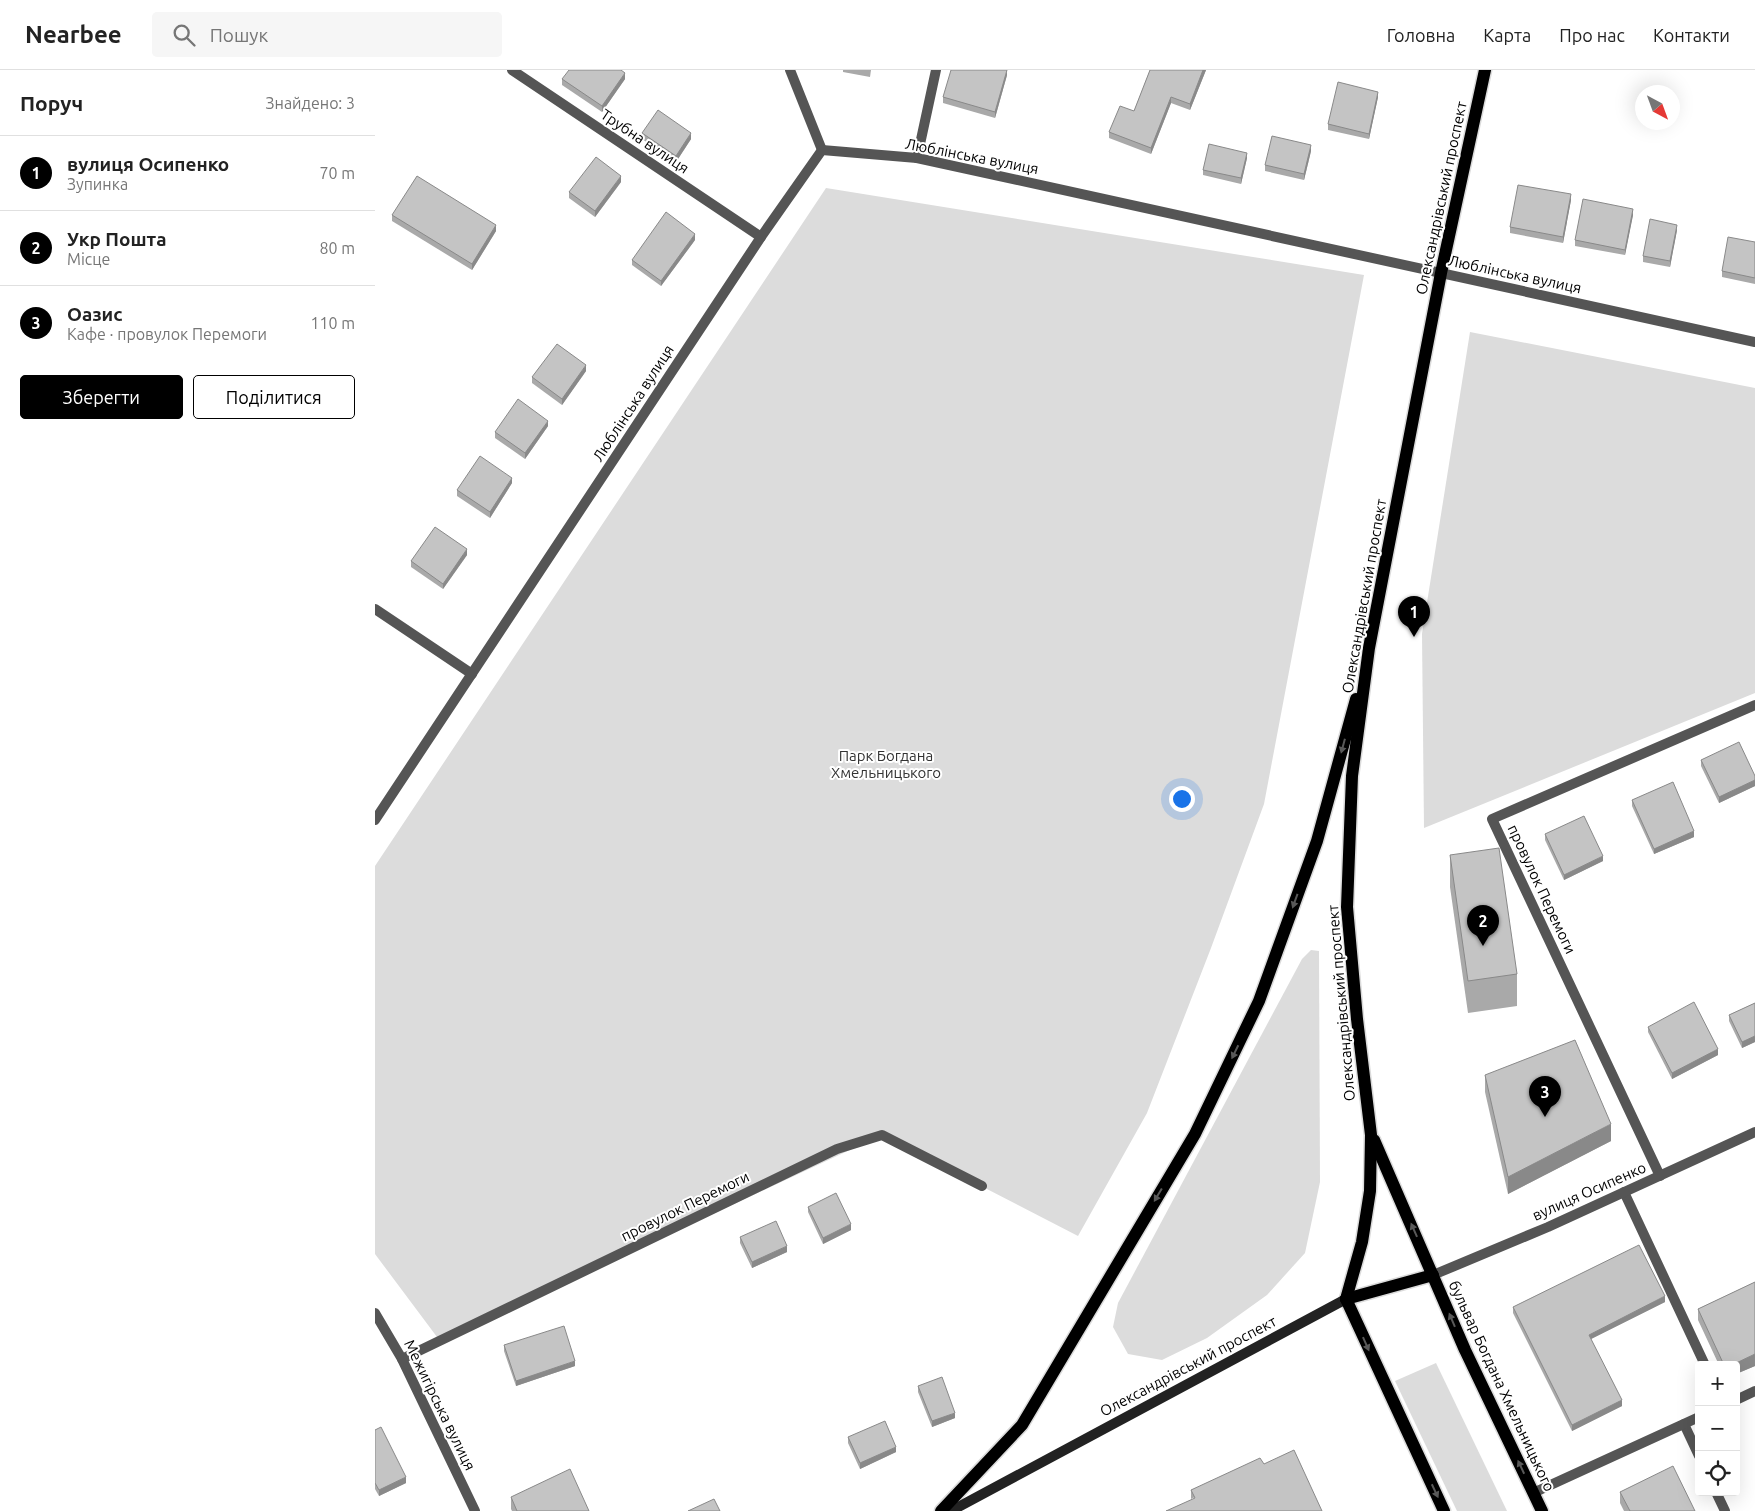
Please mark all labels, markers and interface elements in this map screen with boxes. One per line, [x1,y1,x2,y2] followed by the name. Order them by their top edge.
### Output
[152,12,502,57] search box
[25,21,122,48] text: Nearbee
[170,21,198,49] icon: search
[210,24,268,46] text: Пошук
[1387,25,1455,45] text: Головна
[1483,25,1531,45] text: Карта
[1559,25,1625,45] text: Про нас
[1653,25,1730,45] text: Контакти
[1635,85,1680,130] north arrow
[20,91,83,115] text: Поруч
[266,94,355,112] text: Знайдено: 3
[1412,100,1470,296] street label: Олександрівський проспект
[598,105,692,177] street label: Трубна вулиця
[904,135,1040,177] street label: Люблінська вулиця
[67,153,229,175] text: вулиця Осипенко
[31,164,41,182] text: 1
[319,164,355,182] text: 70 m
[67,175,128,193] text: Зупинка
[67,228,167,250] text: Укр Пошта
[31,239,41,257] text: 2
[319,239,355,257] text: 80 m
[67,250,110,268] text: Місце
[1447,252,1583,296] street label: Люблінська вулиця
[67,303,123,325] text: Оазис
[31,314,41,332] text: 3
[310,314,355,332] text: 110 m
[67,325,267,343] text: Кафе · провулок Перемоги
[589,342,677,464] street label: Люблінська вулиця
[20,375,183,419] button: Зберегти
[193,375,355,419] button: Поділитися
[1339,497,1390,694] street label: Олександрівський проспект
[1398,596,1430,637] pin: 1
[1339,738,1347,753] one-way arrow
[831,747,941,781] park label: Парк Богдана Хмельницького
[1169,786,1195,812] your location
[1505,822,1579,956] street label: провулок Перемоги
[1291,894,1299,909] one-way arrow
[1324,904,1358,1102] street label: Олександрівський проспект
[1467,905,1499,946] pin: 2
[1231,1044,1239,1059] one-way arrow
[1529,1076,1561,1117] pin: 3
[1530,1158,1648,1224] street label: вулиця Осипенко
[618,1168,752,1244] street label: провулок Перемоги
[1154,1188,1163,1201] one-way arrow
[1409,1223,1417,1237] one-way arrow
[1446,1278,1558,1494] street label: бульвар Богдана Хмельницького
[1097,1312,1279,1420] street label: Олександрівський проспект
[1448,1313,1456,1327] one-way arrow
[1362,1336,1370,1351] one-way arrow
[401,1337,479,1473] street label: Межигірська вулиця
[1695,1361,1740,1496] map controls
[1695,1361,1740,1406] button: +
[1695,1406,1740,1451] button: −
[1695,1451,1740,1496] button: locate
[1517,1460,1525,1474] one-way arrow
[1431,1484,1439,1498] one-way arrow

